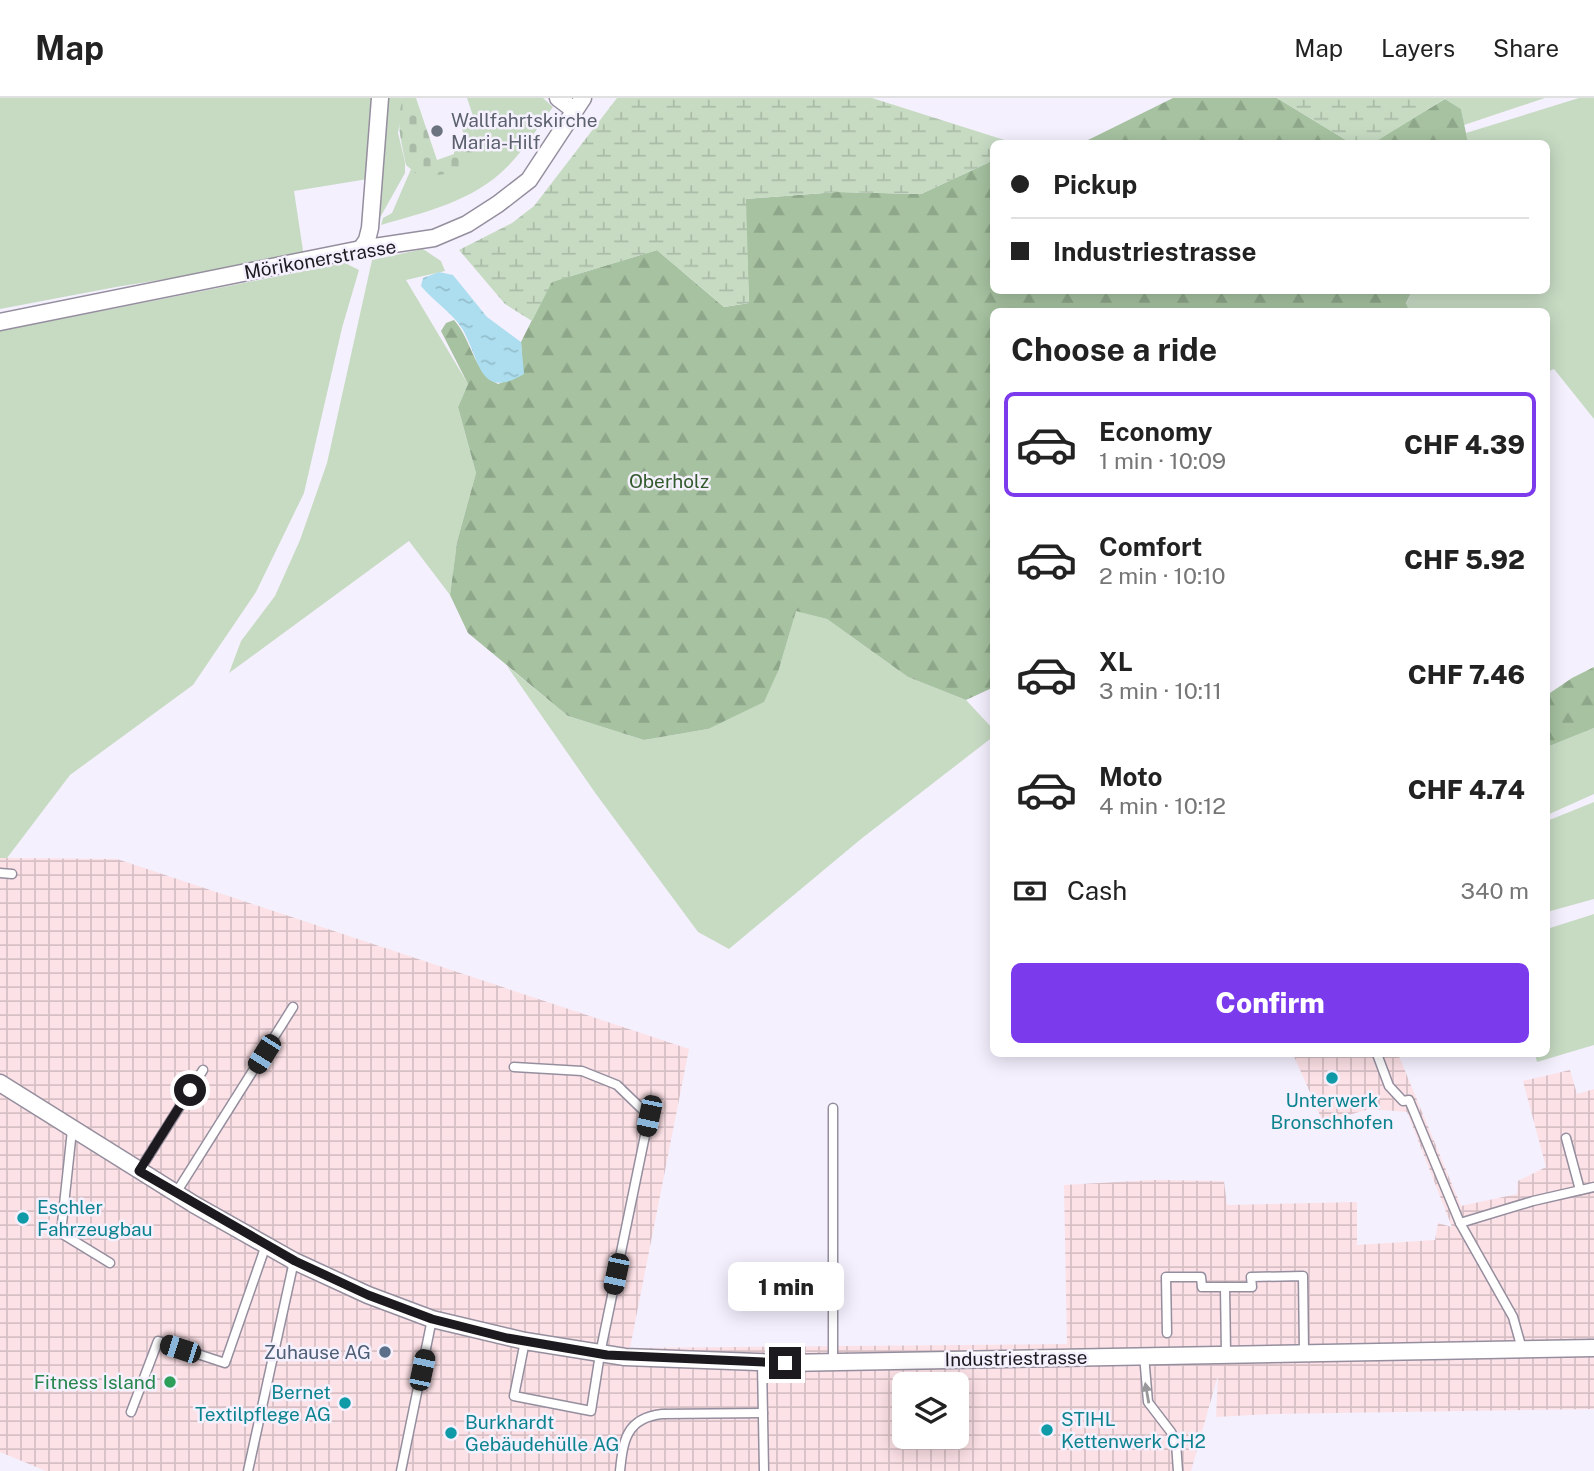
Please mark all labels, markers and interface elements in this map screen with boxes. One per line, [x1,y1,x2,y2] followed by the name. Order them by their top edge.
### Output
[35,29,104,67] text: Map
[1294,34,1343,62] text: Map
[1381,34,1455,62] text: Layers
[1493,34,1559,62] text: Share
[451,109,597,153] place label: Wallfahrtskirche Maria-Hilf
[429,123,445,139] marker: Wallfahrtskirche Maria-Hilf
[1053,169,1137,200] text: Pickup
[242,235,398,283] street label: Mörikonerstrasse
[1053,236,1257,267] text: Industriestrasse
[1011,331,1217,368] text: Choose a ride
[1015,413,1078,476] icon: car
[1099,416,1212,447] text: Economy
[1404,429,1525,460] text: CHF 4.39
[1099,447,1226,474] text: 1 min · 10:09
[629,470,709,492] park label: Oberholz
[1015,528,1078,591] icon: car
[1099,531,1202,562] text: Comfort
[1404,544,1525,575] text: CHF 5.92
[1099,562,1226,589] text: 2 min · 10:10
[1015,643,1078,706] icon: car
[1099,646,1133,677] text: XL
[1408,659,1525,690] text: CHF 7.46
[1099,677,1222,704] text: 3 min · 10:11
[1015,758,1078,821] icon: car
[1099,761,1162,792] text: Moto
[1408,774,1525,805] text: CHF 4.74
[1099,792,1226,819] text: 4 min · 10:12
[1011,872,1049,910] icon: cash
[1067,875,1127,906] text: Cash
[1461,877,1529,904] text: 340 m
[1011,963,1529,1043] button: Confirm
[244,1031,285,1077] car
[1324,1070,1340,1086] marker: Unterwerk Bronschhofen
[174,1074,206,1106] route start
[1271,1089,1393,1133] place label: Unterwerk Bronschhofen
[635,1093,664,1139] car
[37,1196,152,1240] place label: Eschler Fahrzeugbau
[15,1210,31,1226] marker: Eschler Fahrzeugbau
[602,1251,631,1297] car
[727,1262,843,1310] callout: 1 min
[758,1273,814,1300] text: 1 min
[157,1333,204,1365] car
[264,1341,371,1363] place label: Zuhause AG
[377,1344,393,1360] marker: Zuhause AG
[945,1346,1087,1370] street label: Industriestrasse
[408,1347,437,1393] car
[769,1347,801,1379] route end
[34,1371,156,1393] place label: Fitness Island
[892,1372,969,1449] map controls
[892,1372,969,1449] button: layers
[162,1374,178,1390] marker: Fitness Island
[195,1381,331,1425] place label: Bernet Textilpflege AG
[1142,1382,1153,1404] one-way arrow
[337,1395,353,1411] marker: Bernet Textilpflege AG
[1061,1408,1206,1452] place label: STIHL Kettenwerk CH2
[465,1411,619,1455] place label: Burkhardt Gebäudehülle AG
[1039,1422,1055,1438] marker: STIHL Kettenwerk CH2
[443,1425,459,1441] marker: Burkhardt Gebäudehülle AG

